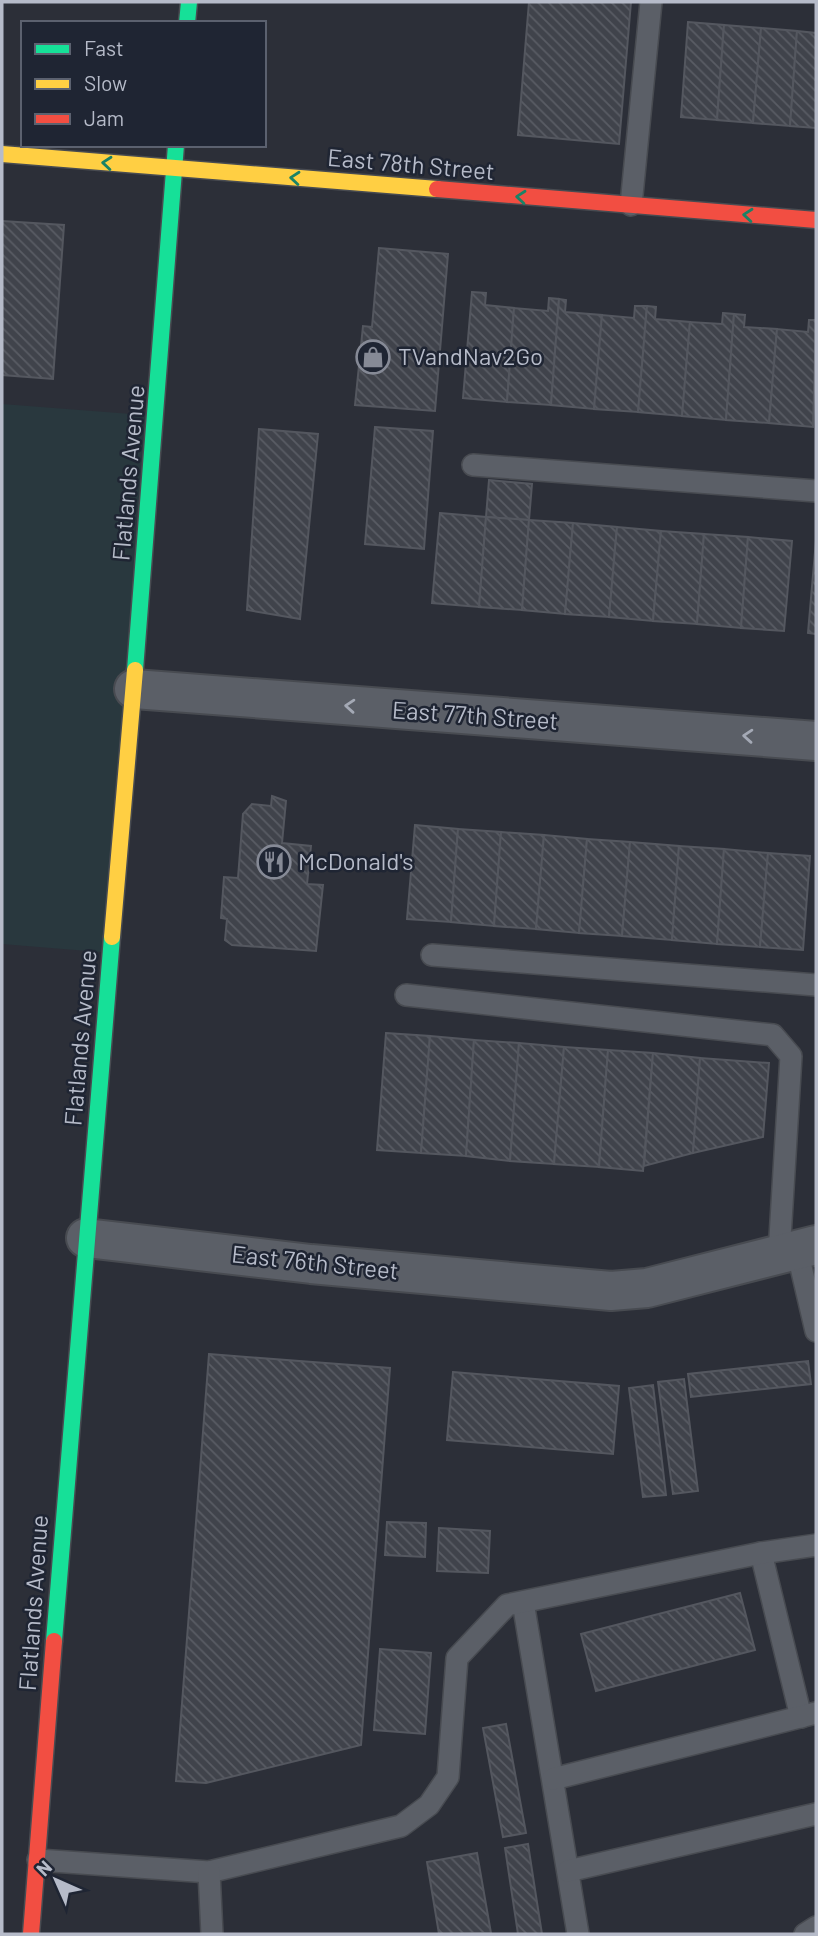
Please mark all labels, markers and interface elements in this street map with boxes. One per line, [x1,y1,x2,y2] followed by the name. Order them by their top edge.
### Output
[21,21,266,147] legend
[84,35,124,60] text: Fast
[84,70,127,95] text: Slow
[84,105,124,130] text: Jam
[326,142,496,185] street label: East 78th Street
[101,156,112,171] one-way arrow
[289,171,300,186] one-way arrow
[516,190,527,205] one-way arrow
[742,208,753,223] one-way arrow
[354,338,392,376] shop icon: TVandNav2Go
[398,341,543,370] place label: TVandNav2Go
[105,384,150,562] street label: Flatlands Avenue
[391,694,559,735] street label: East 77th Street
[345,699,356,714] one-way arrow
[742,729,753,744] one-way arrow
[255,843,293,881] restaurant icon: McDonald's
[298,846,413,875] place label: McDonald's
[57,949,102,1127] street label: Flatlands Avenue
[230,1238,400,1285] street label: East 76th Street
[12,1514,53,1692] street label: Flatlands Avenue
[21,1845,91,1915] north arrow
[31,1855,56,1880] text: N

